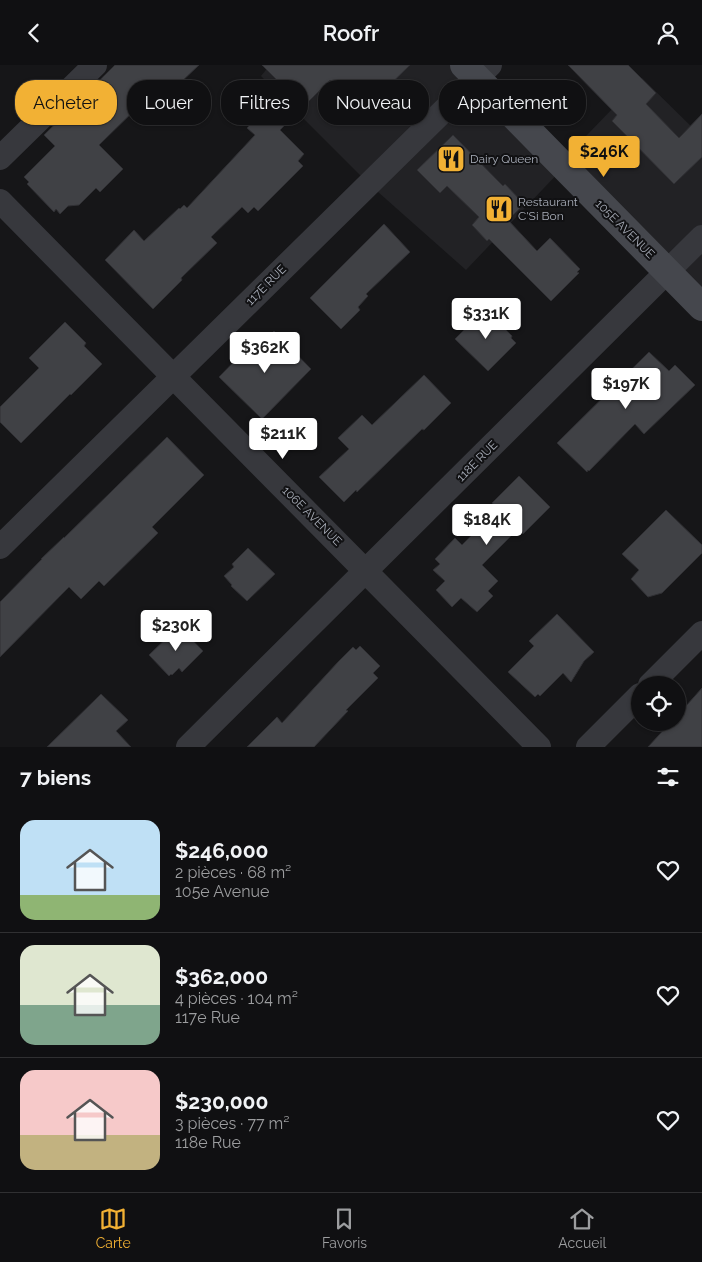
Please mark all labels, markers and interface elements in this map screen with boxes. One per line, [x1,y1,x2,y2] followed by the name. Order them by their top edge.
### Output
[20,19,48,47] icon: back
[654,19,682,47] icon: person
[323,20,379,46] text: Roofr
[15,80,117,125] chip: Acheter
[127,80,211,125] chip: Louer
[221,80,308,125] chip: Filtres
[318,80,429,125] chip: Nouveau
[439,80,586,125] chip: Appartement
[569,135,639,178] pin: $246K
[580,142,628,161] text: $246K
[436,144,466,174] restaurant icon: Dairy Queen
[470,152,538,166] place label: Dairy Queen
[484,194,514,224] restaurant icon: Restaurant C'Si Bon
[518,195,578,223] place label: Restaurant C'Si Bon
[593,197,657,261] street label: 105E AVENUE
[243,262,289,308] street label: 117E RUE
[451,297,521,340] pin: $331K
[463,304,509,323] text: $331K
[230,331,300,374] pin: $362K
[241,338,289,357] text: $362K
[591,367,661,410] pin: $197K
[602,374,650,393] text: $197K
[248,417,318,460] pin: $211K
[260,424,306,443] text: $211K
[454,438,500,484] street label: 118E RUE
[279,483,345,549] street label: 106E AVENUE
[452,503,522,546] pin: $184K
[463,510,511,529] text: $184K
[141,609,211,652] pin: $230K
[152,616,200,635] text: $230K
[631,676,686,731] map controls
[631,676,686,731] button: locate
[654,763,682,791] icon: filters
[20,765,91,790] text: 7 biens
[175,838,268,863] text: $246,000
[60,840,120,900] icon: home
[654,856,682,884] icon: heart
[175,863,291,882] text: 2 pièces · 68 m²
[175,882,269,901] text: 105e Avenue
[175,964,268,989] text: $362,000
[60,965,120,1025] icon: home
[654,981,682,1009] icon: heart
[175,989,298,1008] text: 4 pièces · 104 m²
[175,1008,240,1027] text: 117e Rue
[175,1089,268,1114] text: $230,000
[60,1090,120,1150] icon: home
[654,1106,682,1134] icon: heart
[175,1114,290,1133] text: 3 pièces · 77 m²
[175,1133,241,1152] text: 118e Rue
[96,1205,131,1251] tab: Carte
[322,1205,367,1251] tab: Favoris
[558,1205,606,1251] tab: Accueil

